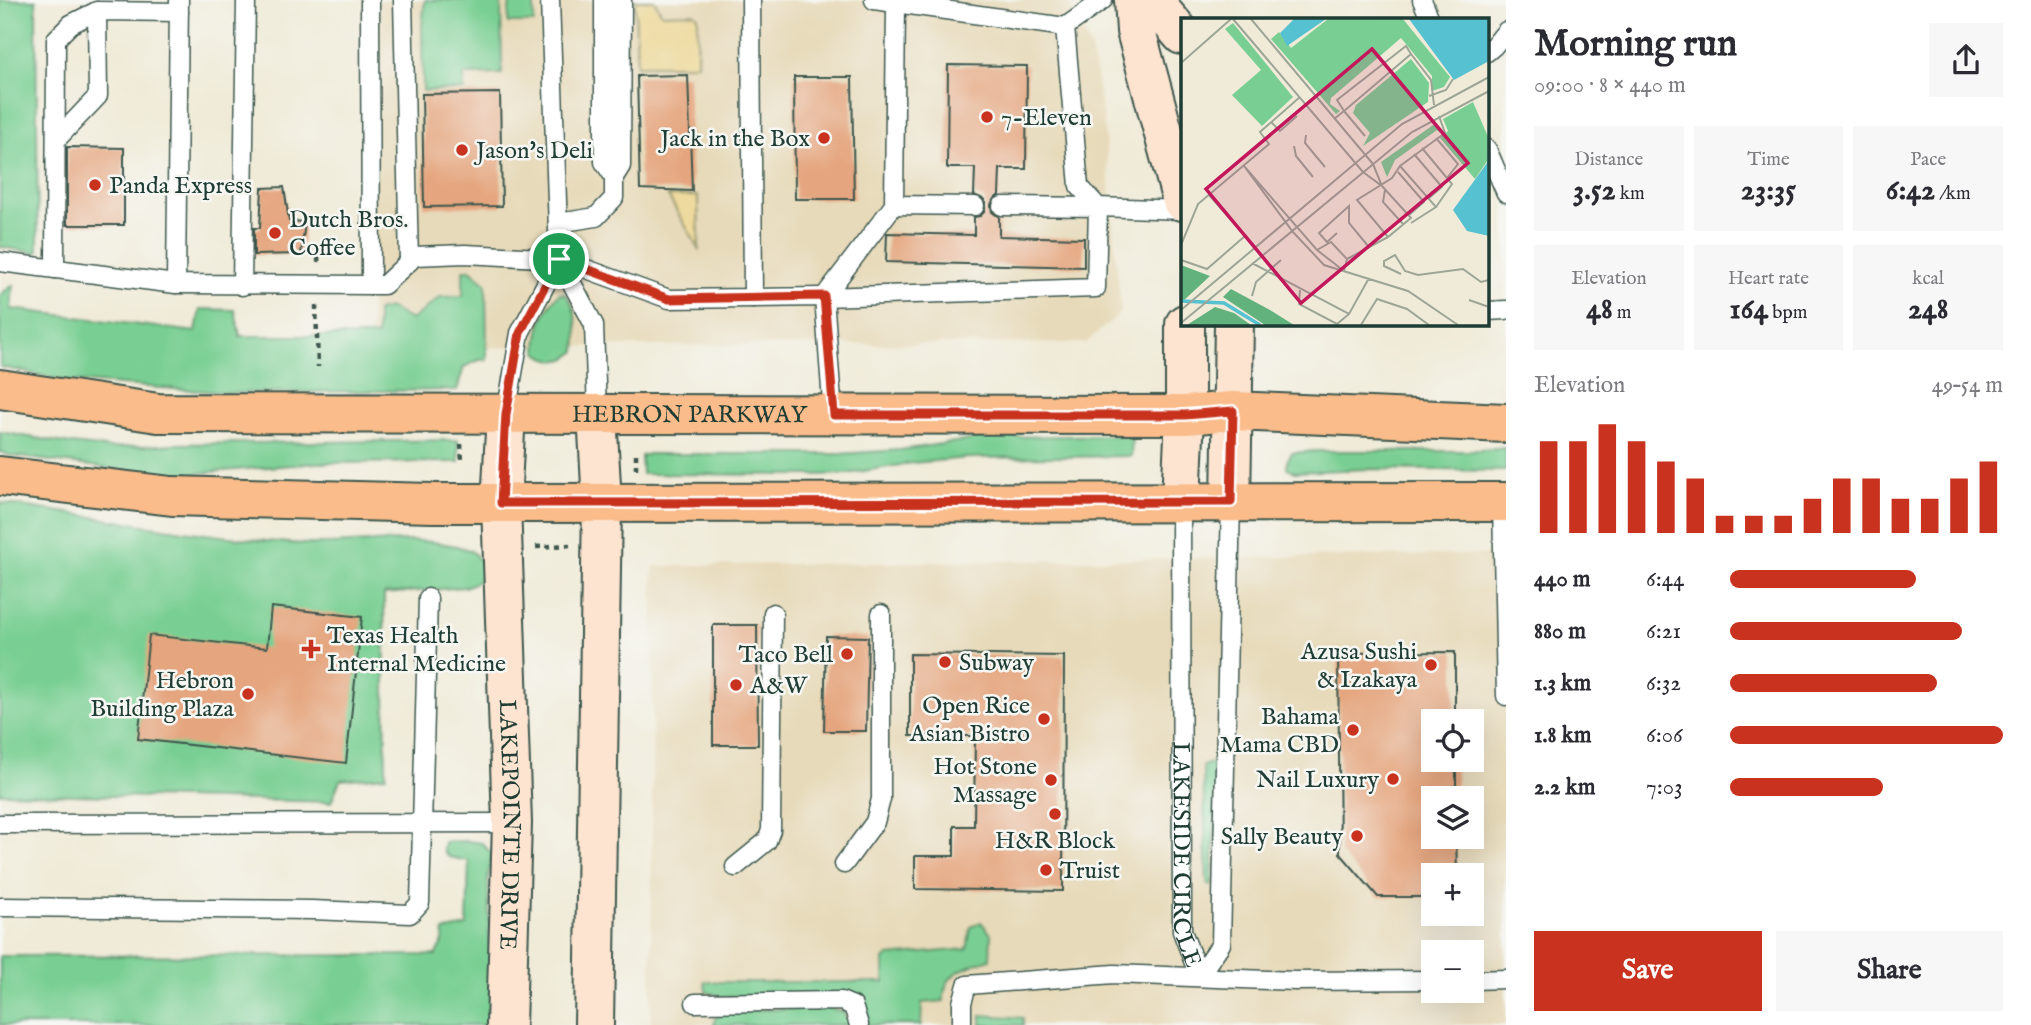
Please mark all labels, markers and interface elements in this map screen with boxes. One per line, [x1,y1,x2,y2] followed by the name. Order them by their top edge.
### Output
[1181,18,1489,326] inset map
[1534,21,1737,69] text: Morning run
[1929,23,2003,97] button: share
[1534,71,1686,100] text: 09:00 · 8 × 440 m
[1001,103,1092,134] place label: 7-Eleven
[979,109,995,125] marker: 7-Eleven
[657,124,810,155] place label: Jack in the Box
[816,130,832,146] marker: Jack in the Box
[473,136,593,167] place label: Jason's Deli
[454,142,470,158] marker: Jason's Deli
[1574,148,1643,172] text: Distance
[1747,148,1790,172] text: Time
[1910,148,1946,172] text: Pace
[109,171,252,202] place label: Panda Express
[1573,172,1616,210] text: 3.52
[1741,172,1796,210] text: 23:35
[1886,172,1935,210] text: 6:42
[87,177,103,193] marker: Panda Express
[1616,182,1645,206] text: km
[1935,182,1971,206] text: /km
[289,205,408,264] place label: Dutch Bros. Coffee
[267,225,283,241] marker: Dutch Bros. Coffee
[529,229,589,289] pin
[540,240,578,278] icon: arrive
[1571,267,1647,291] text: Elevation
[1728,267,1809,291] text: Heart rate
[1912,267,1944,291] text: kcal
[1586,291,1613,329] text: 48
[1730,291,1768,329] text: 164
[1908,291,1948,329] text: 248
[1613,301,1631,325] text: m
[1768,301,1807,325] text: bpm
[1534,371,1625,400] text: Elevation
[1932,371,2003,400] text: 49–54 m
[572,400,808,431] street label: HEBRON PARKWAY
[1534,565,1591,594] text: 440 m
[1646,565,1684,594] text: 6:44
[1534,617,1586,646] text: 880 m
[1646,617,1681,646] text: 6:21
[327,621,506,680] place label: Texas Health Internal Medicine
[1300,637,1418,696] place label: Azusa Sushi & Izakaya
[301,639,321,659] marker: Texas Health Internal Medicine
[738,640,833,671] place label: Taco Bell
[839,646,855,662] marker: Taco Bell
[959,648,1034,679] place label: Subway
[937,654,953,670] marker: Subway
[1423,657,1439,673] marker: Azusa Sushi & Izakaya
[90,666,235,725] place label: Hebron Building Plaza
[1534,669,1591,698] text: 1.3 km
[1646,669,1681,698] text: 6:32
[749,671,808,702] place label: A&W
[728,677,744,693] marker: A&W
[240,686,256,702] marker: Hebron Building Plaza
[909,691,1030,750] place label: Open Rice Asian Bistro
[491,699,526,951] street label: LAKEPOINTE DRIVE
[1220,702,1340,761] place label: Bahama Mama CBD
[1421,709,1484,1003] map controls
[1421,709,1484,772] button: locate
[1036,711,1052,727] marker: Open Rice Asian Bistro
[1534,721,1592,750] text: 1.8 km
[1646,721,1683,750] text: 6:06
[1345,722,1361,738] marker: Bahama Mama CBD
[1165,742,1208,972] street label: LAKESIDE CIRCLE
[933,752,1037,811] place label: Hot Stone Massage
[1256,765,1379,796] place label: Nail Luxury
[1385,771,1401,787] marker: Nail Luxury
[1043,772,1059,788] marker: Hot Stone Massage
[1534,773,1596,802] text: 2.2 km
[1646,773,1683,802] text: 7:03
[1421,786,1484,849] button: layers
[1047,806,1063,822] marker: H&R Block
[1221,822,1343,853] place label: Sally Beauty
[995,826,1115,857] place label: H&R Block
[1349,828,1365,844] marker: Sally Beauty
[1060,856,1120,887] place label: Truist
[1038,862,1054,878] marker: Truist
[1421,863,1484,926] button: +
[1534,931,1762,1011] button: Save
[1776,931,2003,1011] button: Share
[1421,940,1484,1003] button: −

